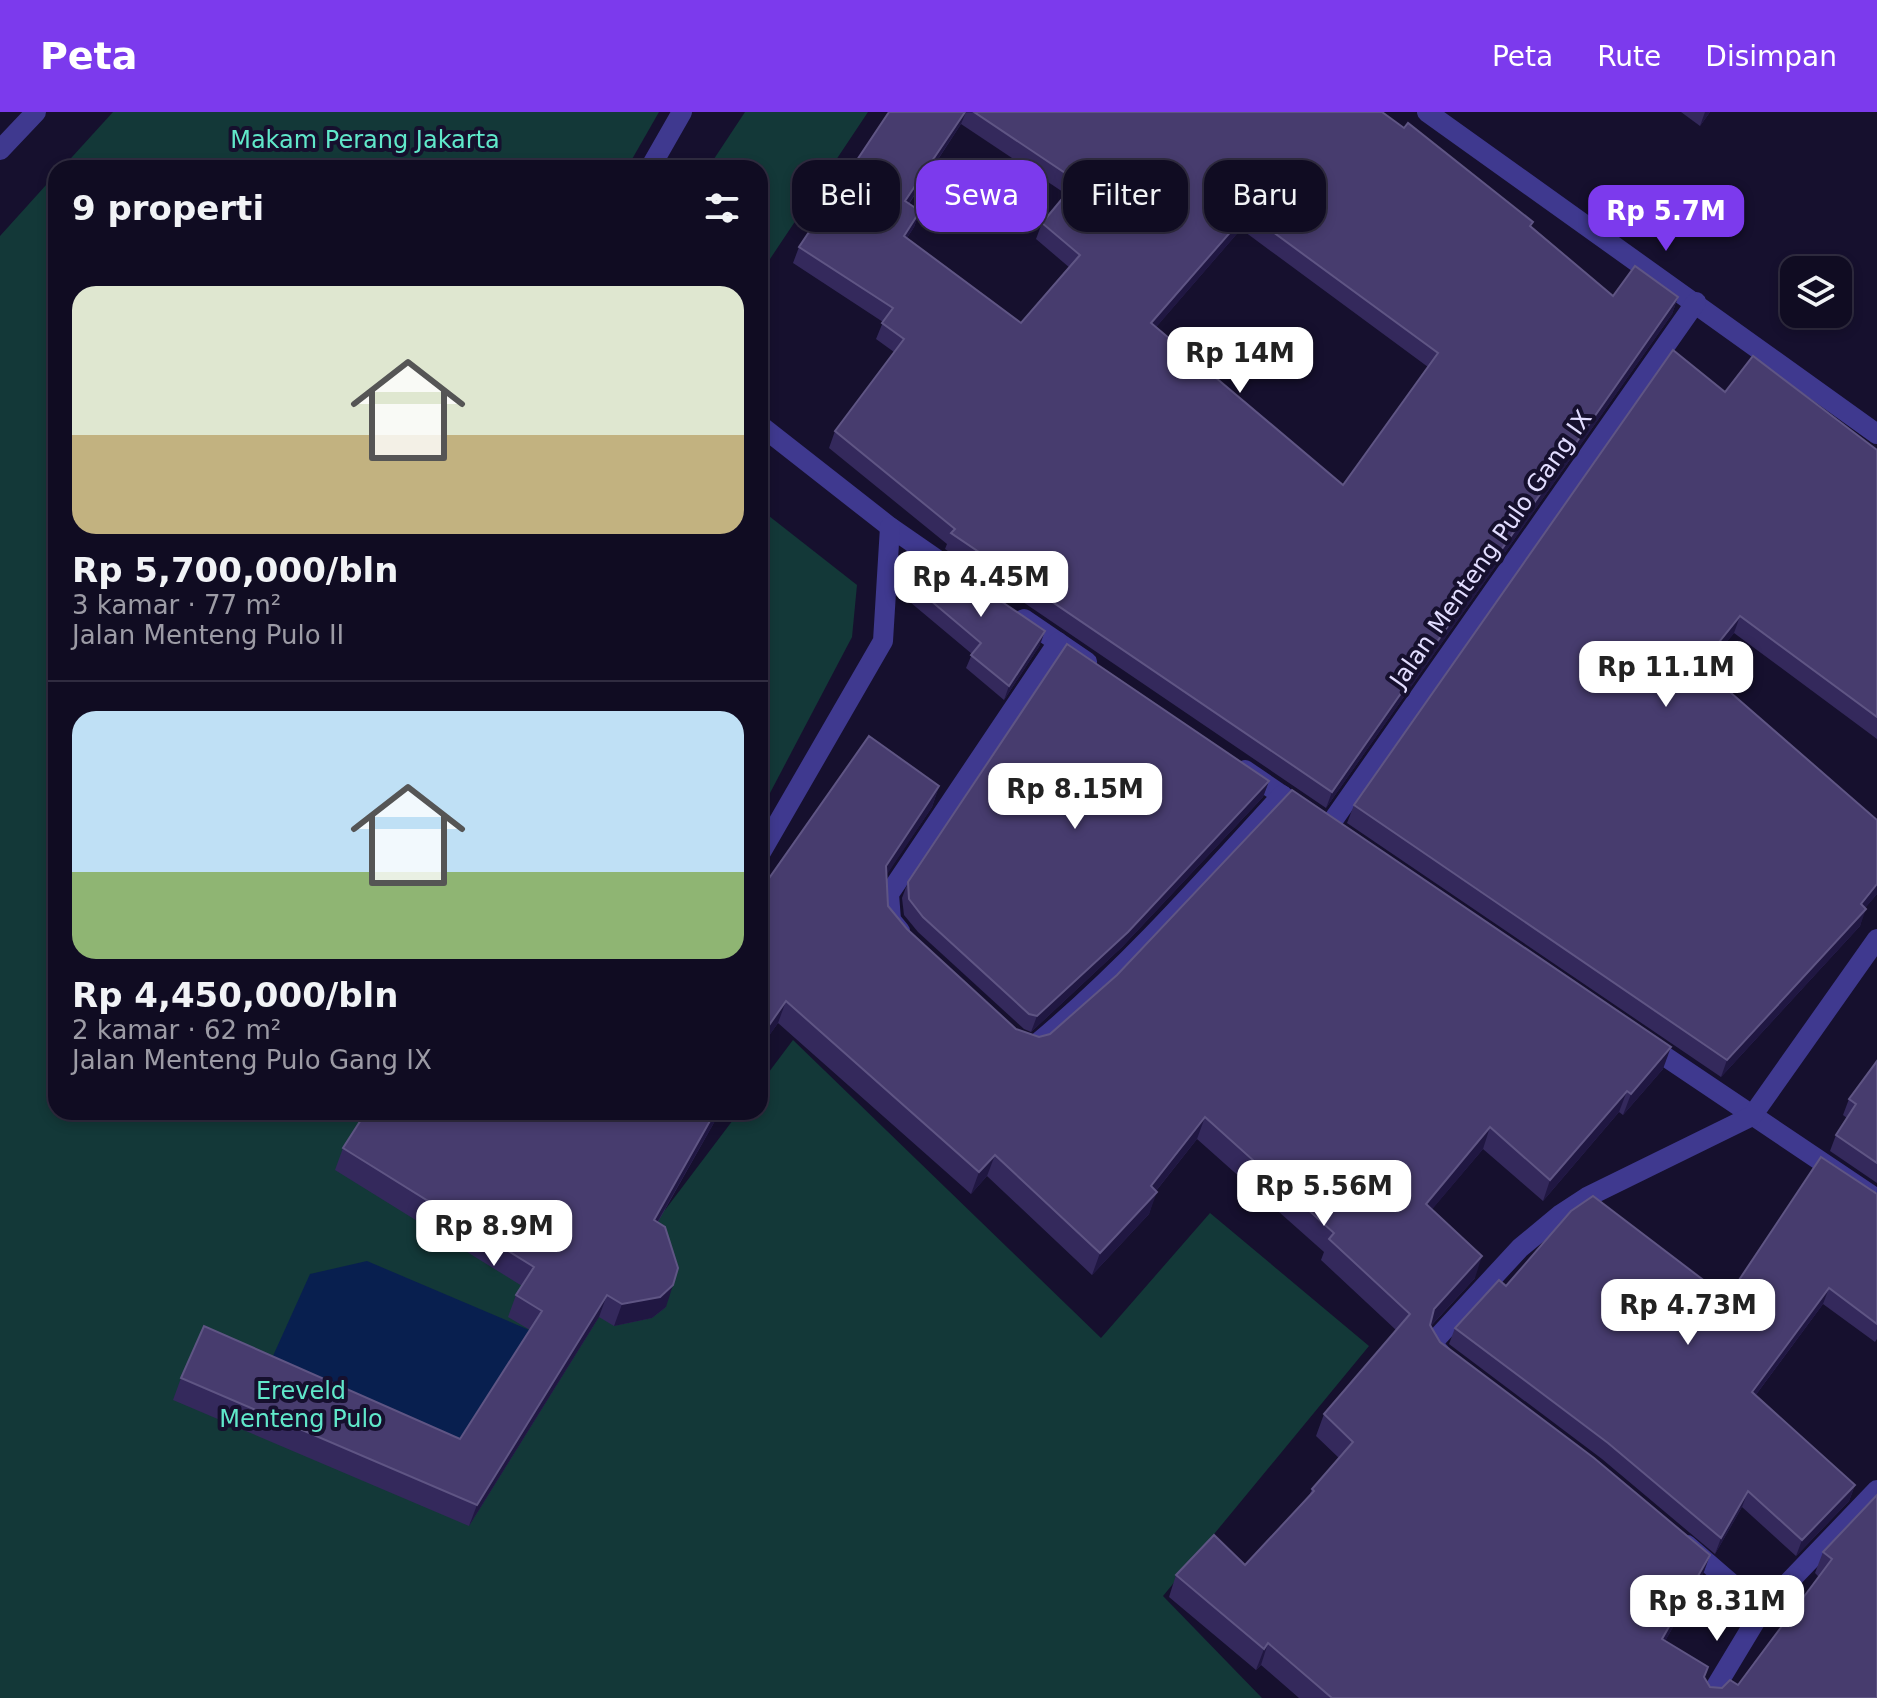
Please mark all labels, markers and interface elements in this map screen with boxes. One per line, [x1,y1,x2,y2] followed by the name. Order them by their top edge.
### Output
[40,34,137,78] text: Peta
[1492,40,1553,73] text: Peta
[1597,40,1661,73] text: Rute
[1705,40,1837,73] text: Disimpan
[230,126,500,154] park label: Makam Perang Jakarta
[792,160,900,232] chip: Beli
[916,160,1047,232] chip: Sewa
[1063,160,1188,232] chip: Filter
[1204,160,1326,232] chip: Baru
[1592,185,1740,253] pin: Rp 5.7M
[700,186,744,230] icon: filters
[72,188,264,228] text: 9 properti
[1606,196,1726,226] text: Rp 5.7M
[1780,256,1852,328] map controls
[1780,256,1852,328] button: layers
[1175,327,1305,395] pin: Rp 14M
[336,338,480,482] icon: home
[1185,338,1295,368] text: Rp 14M
[1383,405,1598,695] street label: Jalan Menteng Pulo Gang IX
[72,550,398,590] text: Rp 5,700,000/bln
[898,551,1064,619] pin: Rp 4.45M
[912,562,1050,592] text: Rp 4.45M
[72,590,281,620] text: 3 kamar · 77 m²
[72,620,344,650] text: Jalan Menteng Pulo II
[1583,641,1749,709] pin: Rp 11.1M
[1597,652,1735,682] text: Rp 11.1M
[336,763,480,907] icon: home
[992,763,1158,831] pin: Rp 8.15M
[1006,774,1144,804] text: Rp 8.15M
[72,975,398,1015] text: Rp 4,450,000/bln
[72,1015,281,1045] text: 2 kamar · 62 m²
[72,1045,432,1075] text: Jalan Menteng Pulo Gang IX
[1241,1160,1407,1228] pin: Rp 5.56M
[1255,1171,1393,1201] text: Rp 5.56M
[420,1200,568,1268] pin: Rp 8.9M
[434,1211,554,1241] text: Rp 8.9M
[1605,1279,1771,1347] pin: Rp 4.73M
[1619,1290,1757,1320] text: Rp 4.73M
[219,1377,383,1433] park label: Ereveld Menteng Pulo
[1634,1575,1800,1643] pin: Rp 8.31M
[1648,1586,1786,1616] text: Rp 8.31M

